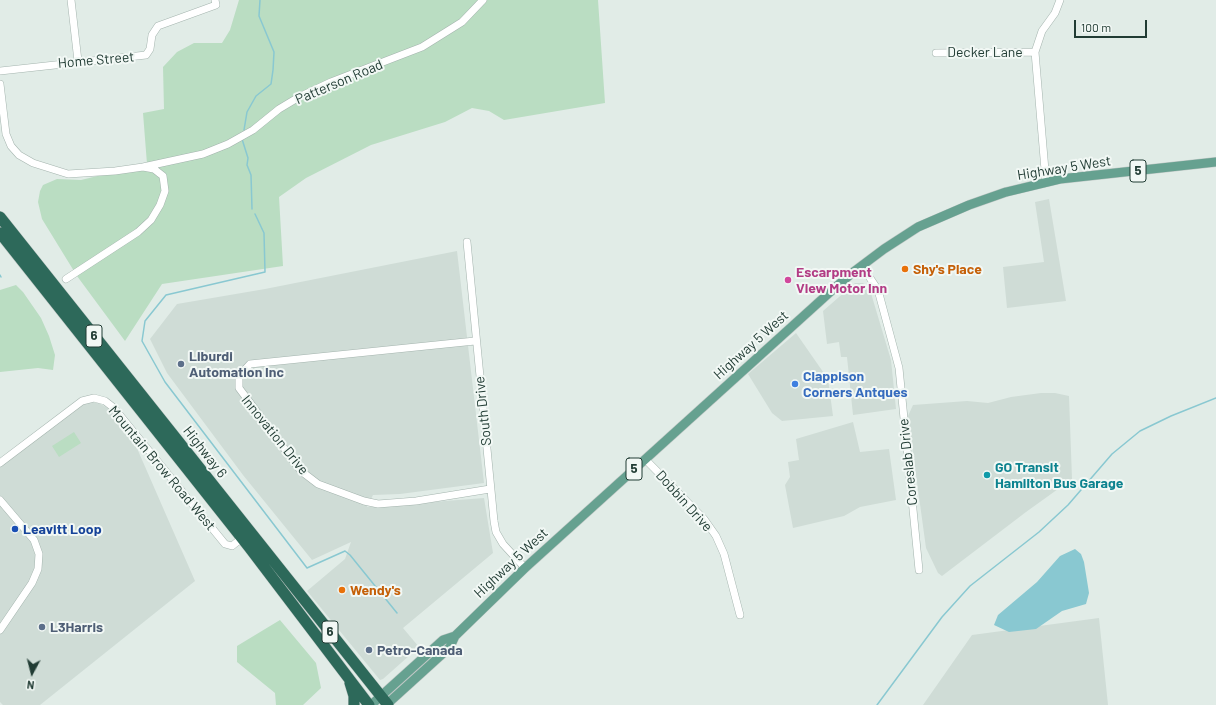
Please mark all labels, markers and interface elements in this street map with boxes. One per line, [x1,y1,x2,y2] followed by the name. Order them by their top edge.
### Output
[1076,12,1149,38] scale bar
[1081,20,1111,34] text: 100 m
[947,44,1023,60] street label: Decker Lane
[57,48,135,72] street label: Home Street
[293,56,385,108] street label: Patterson Road
[1016,152,1112,184] street label: Highway 5 West
[1130,160,1146,182] road number: 5
[913,261,982,277] place label: Shy's Place
[796,264,887,296] place label: Escarpment View Motor Inn
[900,264,910,274] marker: Shy's Place
[783,275,793,285] marker: Escarpment View Motor Inn
[710,307,792,383] street label: Highway 5 West
[86,325,102,347] road number: 6
[189,348,284,380] place label: Liburdi Automation Inc
[176,359,186,369] marker: Liburdi Automation Inc
[803,368,907,400] place label: Clappison Corners Antques
[471,375,495,447] street label: South Drive
[790,379,800,389] marker: Clappison Corners Antques
[238,392,312,478] street label: Innovation Drive
[105,402,219,534] street label: Mountain Brow Road West
[895,418,921,506] street label: Coreslab Drive
[180,423,230,481] street label: Highway 6
[626,458,642,480] road number: 5
[995,459,1123,492] place label: GO Transit Hamilton Bus Garage
[652,467,716,535] street label: Dobbin Drive
[982,470,992,480] marker: GO Transit Hamilton Bus Garage
[23,521,102,537] place label: Leavitt Loop
[10,524,20,534] marker: Leavitt Loop
[471,525,551,601] street label: Highway 5 West
[350,582,401,598] place label: Wendy's
[337,585,347,595] marker: Wendy's
[50,619,103,635] place label: L3Harris
[322,621,338,643] road number: 6
[37,622,47,632] marker: L3Harris
[377,642,463,658] place label: Petro-Canada
[364,645,374,655] marker: Petro-Canada
[12,653,52,693] north arrow
[26,679,35,692] text: N

